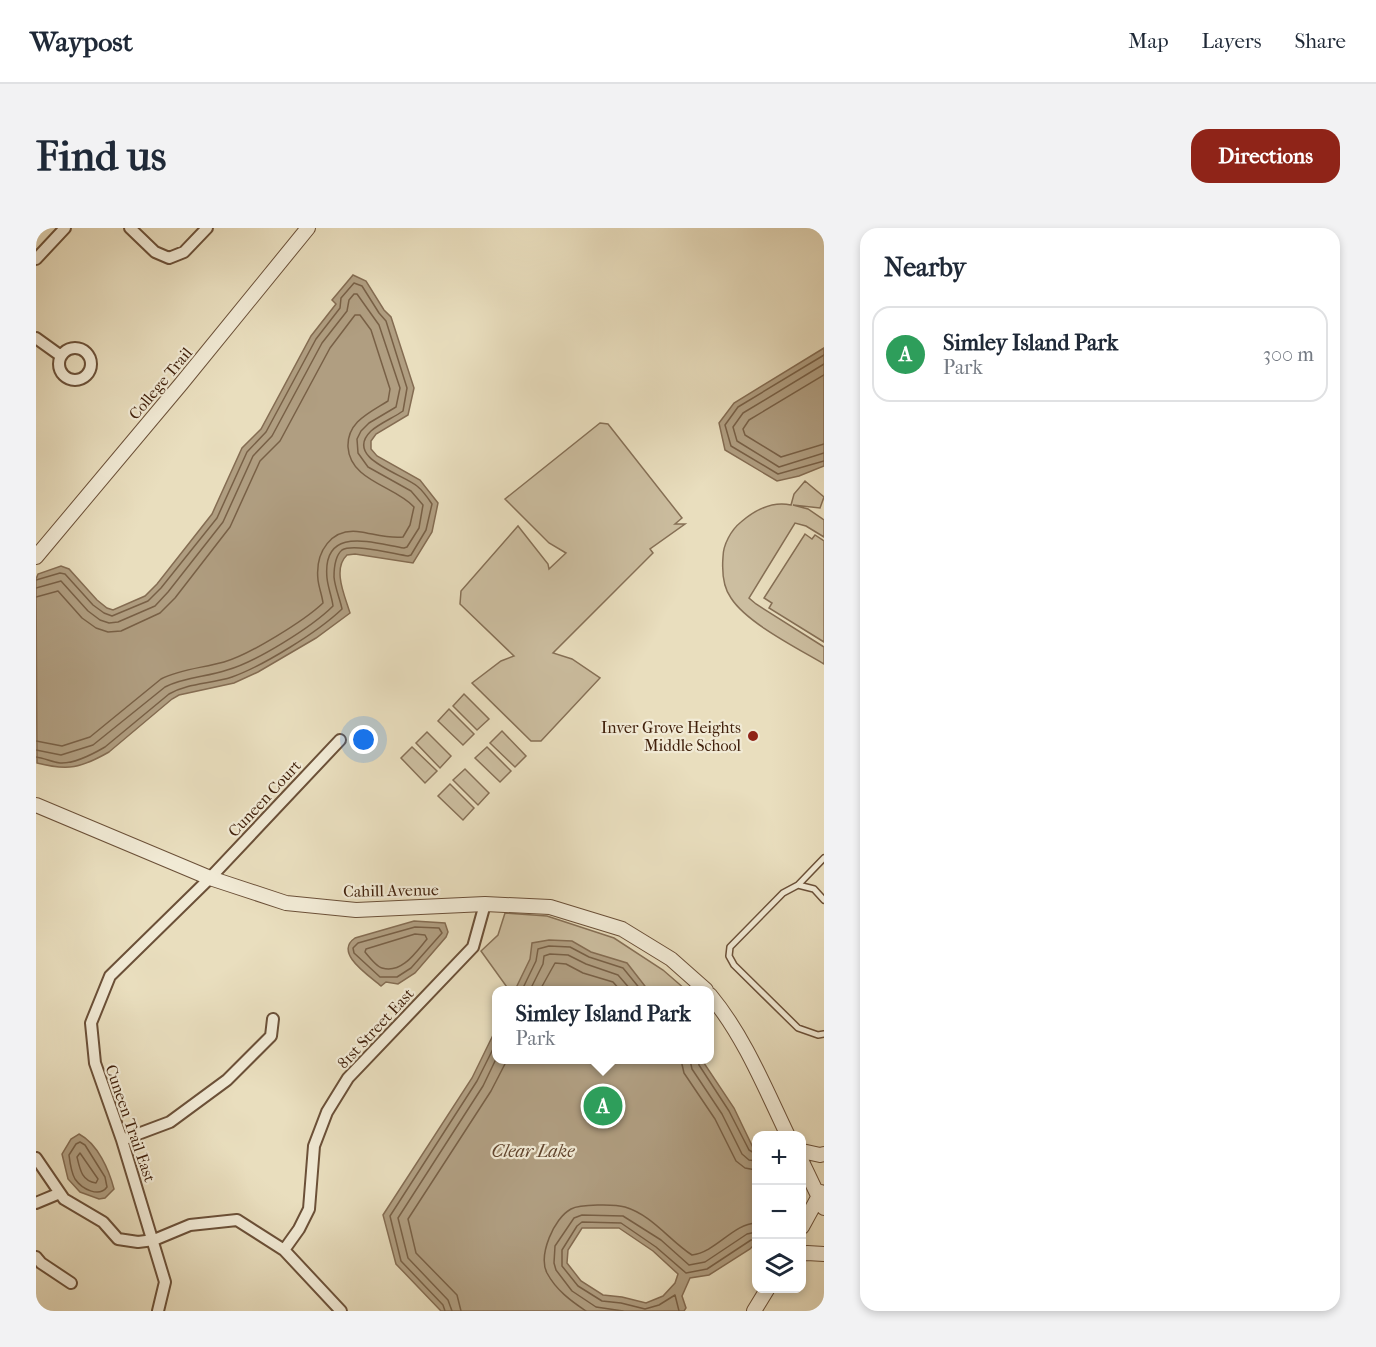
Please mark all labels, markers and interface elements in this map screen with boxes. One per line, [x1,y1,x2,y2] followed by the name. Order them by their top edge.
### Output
[30,25,133,58] text: Waypost
[1128,29,1169,53] text: Map
[1202,29,1261,53] text: Layers
[1294,29,1346,53] text: Share
[1191,129,1340,183] button: Directions
[36,132,166,181] text: Find us
[884,252,966,283] text: Nearby
[943,330,1118,356] text: Simley Island Park
[125,343,196,423] street label: College Trail
[899,343,912,366] text: A
[1263,343,1314,366] text: 300 m
[943,356,983,379] text: Park
[601,718,742,755] place label: Inver Grove Heights Middle School
[349,725,378,754] your location
[746,729,760,743] marker: Inver Grove Heights Middle School
[224,756,305,841] street label: Cuneen Court
[343,880,439,901] street label: Cahill Avenue
[333,984,418,1073] street label: 81st Street East
[492,986,714,1064] popup
[516,1001,690,1027] text: Simley Island Park
[516,1027,555,1050] text: Park
[102,1062,160,1185] street label: Cuneen Trail East
[584,1084,622,1128] pin: A
[752,1131,806,1293] map controls
[752,1131,806,1185] button: +
[492,1141,575,1162] water label: Clear Lake
[752,1185,806,1239] button: −
[752,1239,806,1293] button: layers

